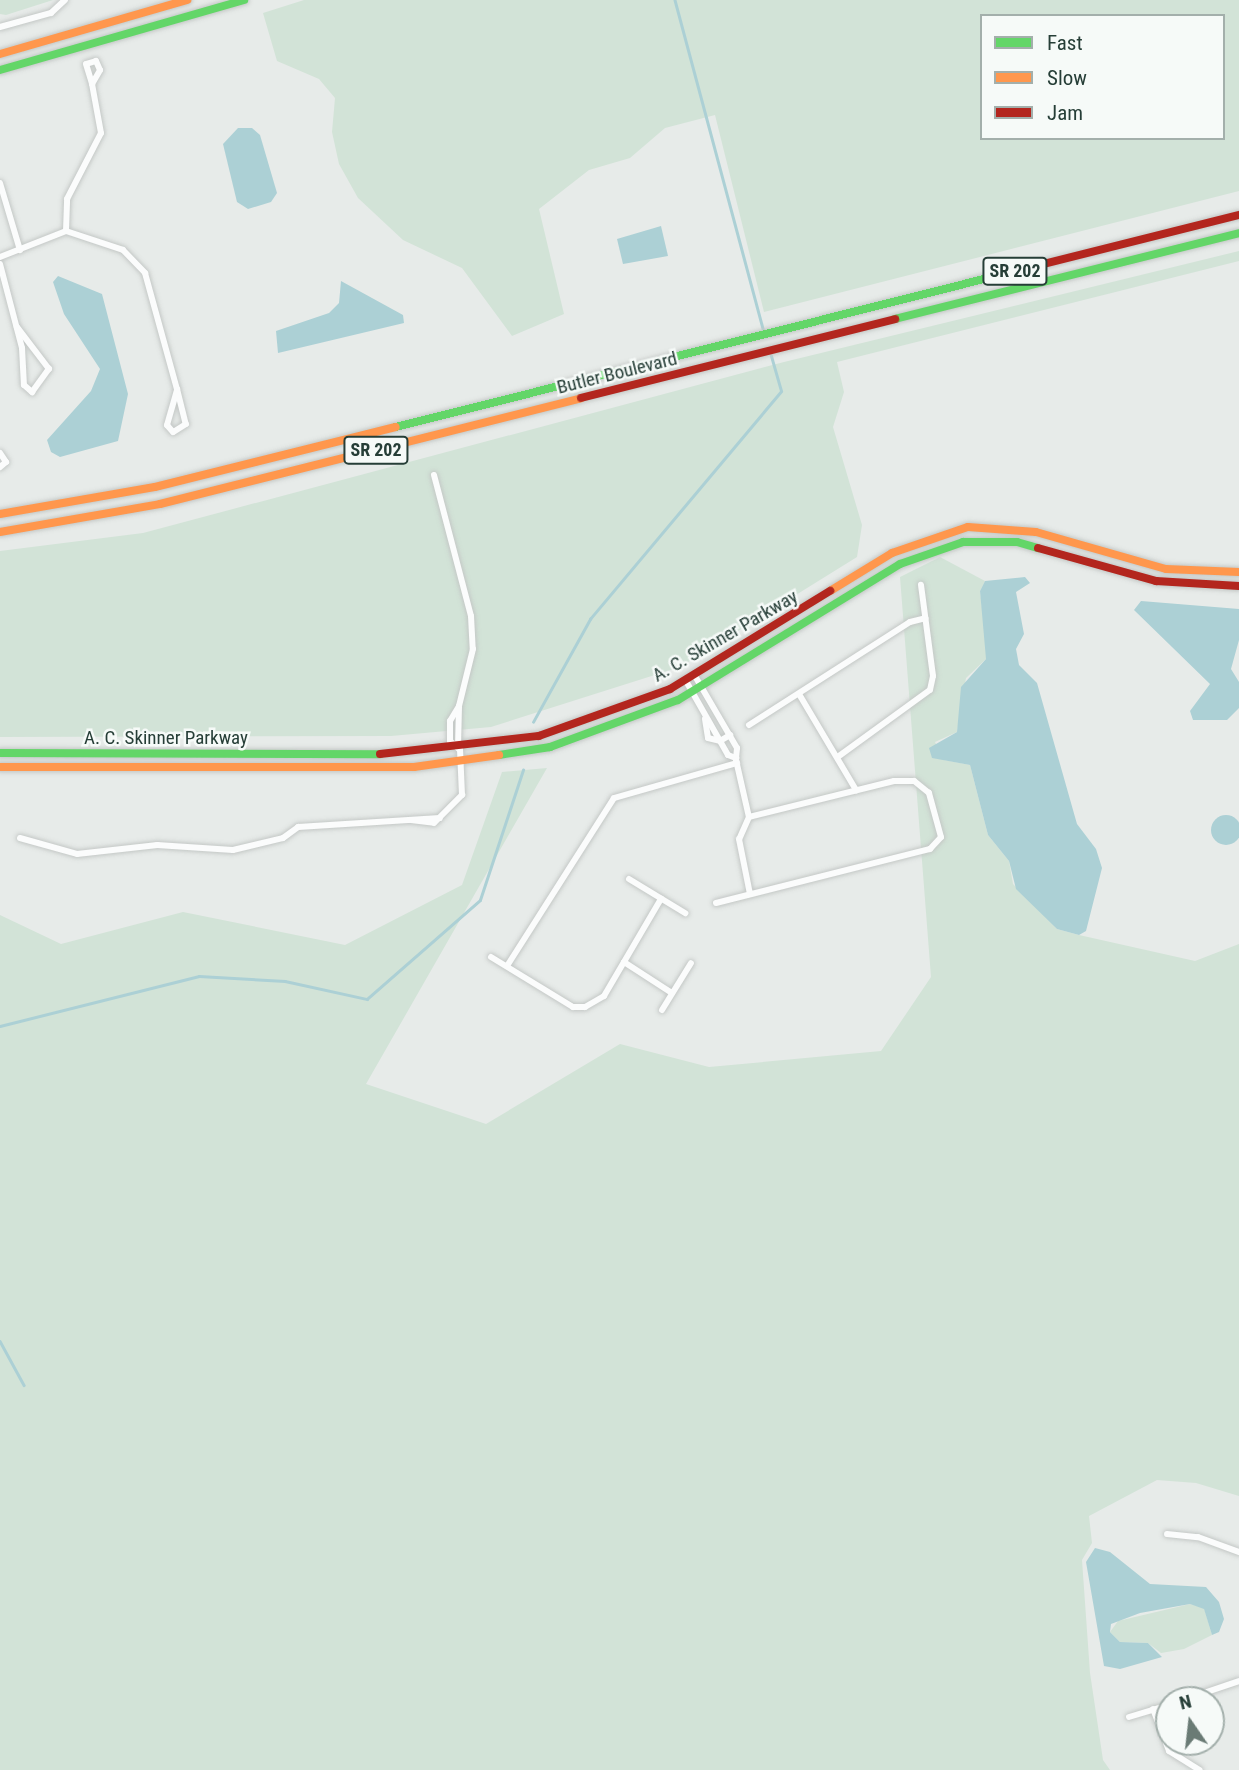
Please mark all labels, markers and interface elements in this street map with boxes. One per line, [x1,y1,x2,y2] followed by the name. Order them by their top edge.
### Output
[980,14,1225,140] legend
[1047,31,1083,55] text: Fast
[1047,66,1087,90] text: Slow
[1047,101,1083,125] text: Jam
[982,256,1048,286] road number: SR 202
[555,347,679,399] street label: Butler Boulevard
[343,436,409,464] road number: SR 202
[648,585,802,687] street label: A. C. Skinner Parkway
[84,727,248,749] street label: A. C. Skinner Parkway
[1155,1686,1225,1756] north arrow
[1177,1690,1194,1715] text: N

